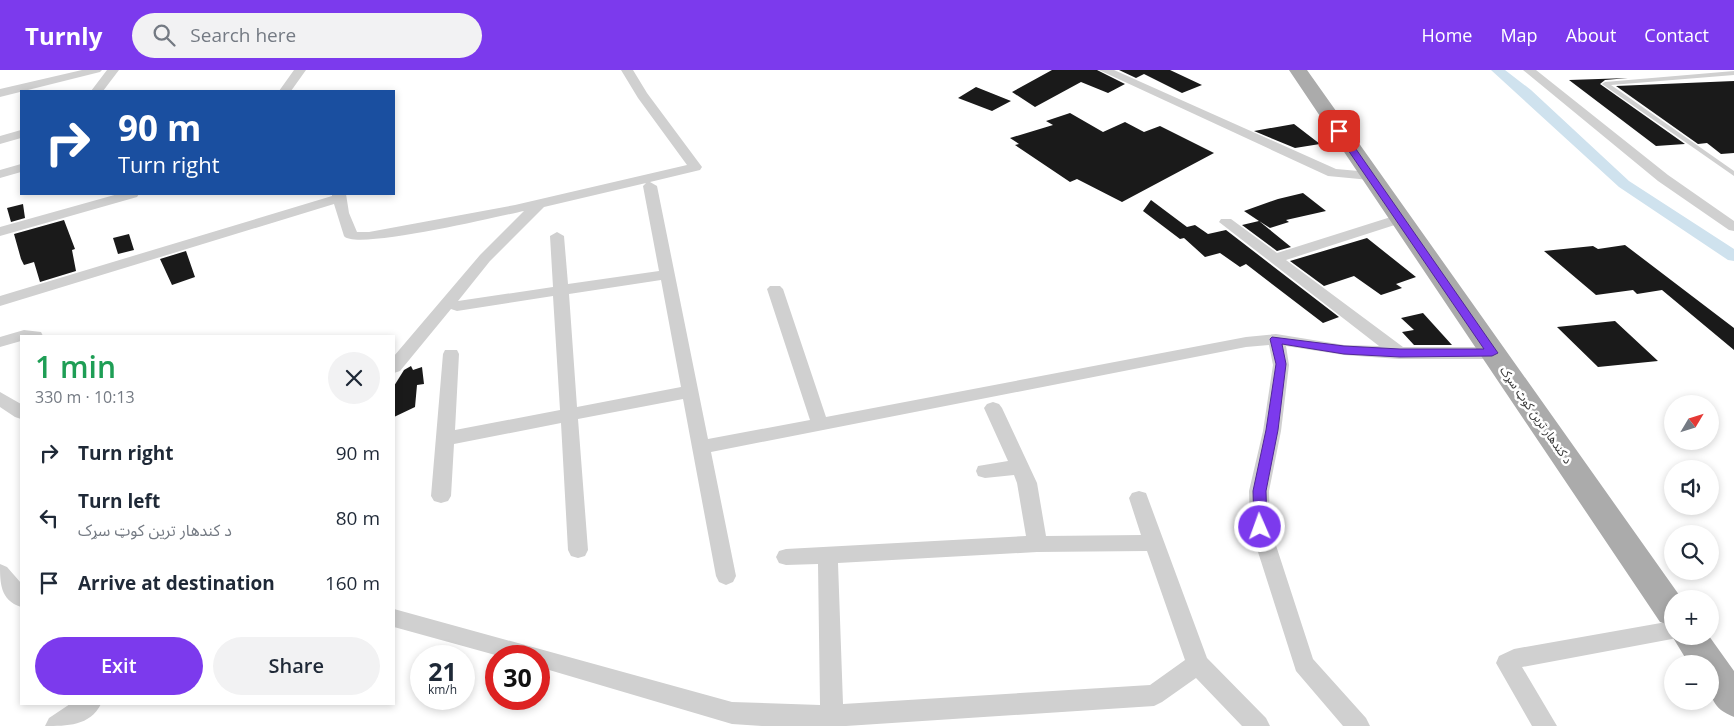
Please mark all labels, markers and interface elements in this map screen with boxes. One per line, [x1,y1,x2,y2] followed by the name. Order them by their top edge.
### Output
[132,13,482,58] search box
[25,19,102,52] text: Turnly
[150,21,178,49] icon: search
[190,22,296,48] text: Search here
[1422,23,1472,47] text: Home
[1500,23,1538,47] text: Map
[1566,23,1616,47] text: About
[1644,23,1709,47] text: Contact
[118,104,201,151] text: 90 m
[35,110,100,175] icon: right
[1318,110,1360,152] pin
[1325,117,1353,145] icon: arrive
[118,149,220,179] text: Turn right
[35,346,116,387] text: 1 min
[328,352,380,404] button: close
[1496,363,1577,467] street label: د کندهار ترين کوټ سړک
[35,386,135,408] text: 330 m · 10:13
[1664,395,1719,450] north arrow
[1664,395,1719,710] map controls
[35,439,63,467] icon: right
[78,440,173,466] text: Turn right
[336,440,380,466] text: 90 m
[1664,460,1719,515] button: sound
[78,488,160,514] text: Turn left
[1233,500,1285,552] position arrow
[35,504,63,532] icon: left
[336,505,380,531] text: 80 m
[78,519,232,541] text: د کندهار ترين کوټ سړک
[1664,525,1719,580] button: search
[35,569,63,597] icon: arrive
[78,570,275,596] text: Arrive at destination
[325,570,380,596] text: 160 m
[1664,590,1719,645] button: +
[35,637,203,695] button: Exit
[213,637,380,695] button: Share
[485,645,550,710] speed limit sign: 30
[428,654,457,688] text: 21
[1664,655,1719,710] button: −
[428,681,457,698] text: km/h

